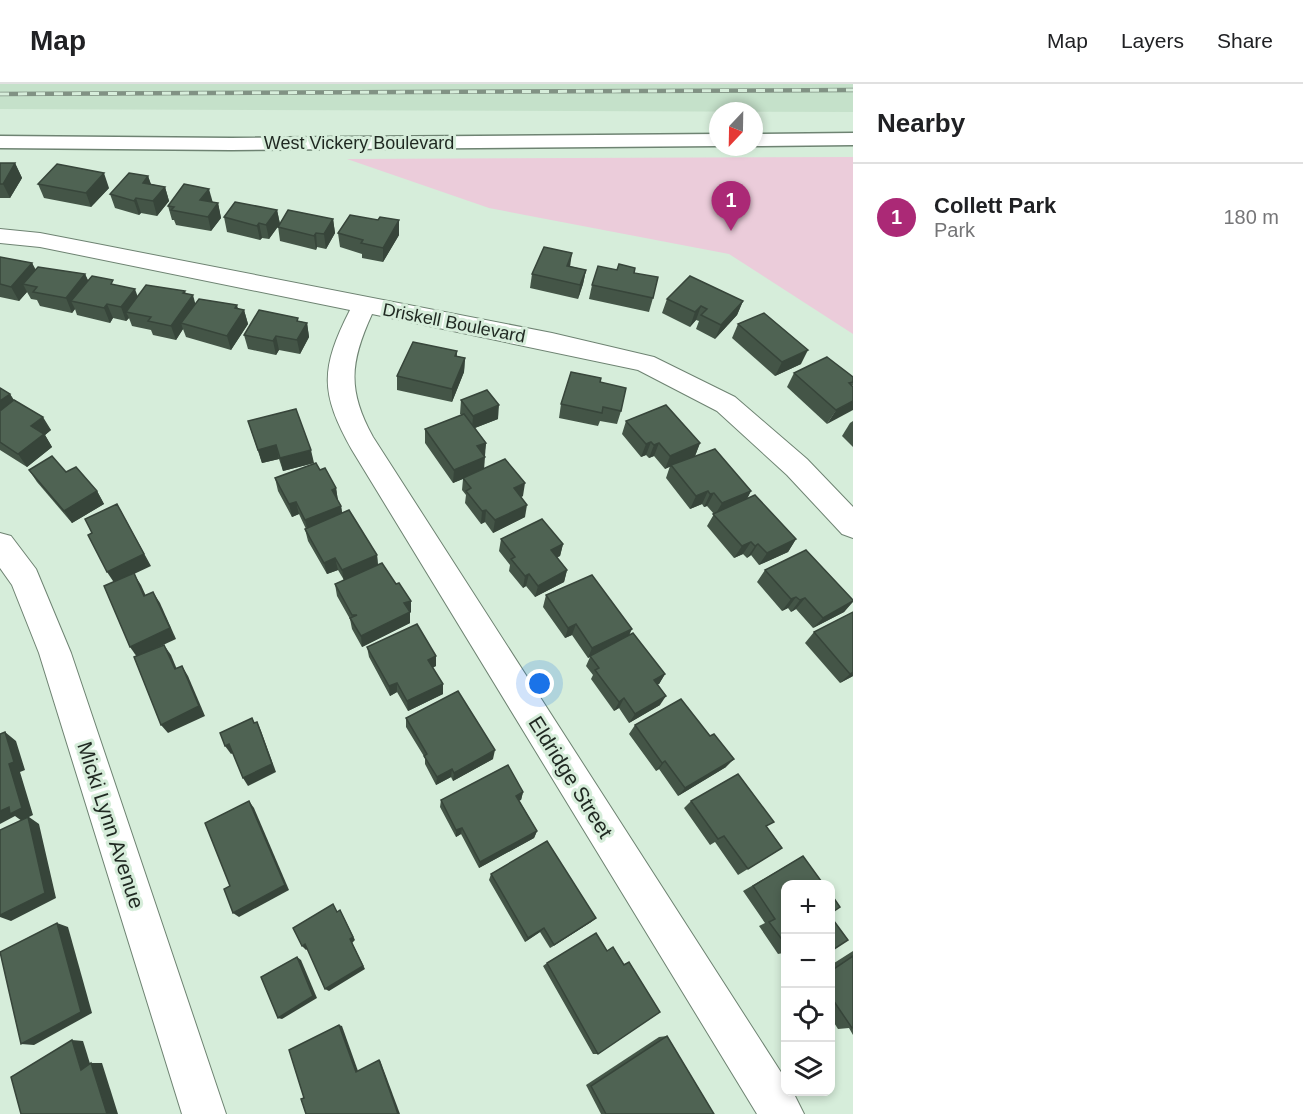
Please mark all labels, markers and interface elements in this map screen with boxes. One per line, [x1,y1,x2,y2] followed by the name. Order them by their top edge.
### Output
[30,25,86,56] text: Map
[1047,29,1088,52] text: Map
[1121,29,1184,52] text: Layers
[1217,29,1273,52] text: Share
[709,102,763,156] north arrow
[877,108,965,138] text: Nearby
[264,133,454,153] street label: West Vickery Boulevard
[712,182,750,231] pin: 1
[934,193,1056,218] text: Collett Park
[891,206,902,228] text: 1
[1223,206,1279,228] text: 180 m
[934,219,975,241] text: Park
[381,299,527,347] street label: Driskell Boulevard
[525,669,554,698] your location
[524,712,618,842] street label: Eldridge Street
[73,739,149,911] street label: Micki Lynn Avenue
[781,880,835,1096] map controls
[781,880,835,934] button: +
[781,934,835,988] button: −
[781,988,835,1042] button: locate
[781,1042,835,1096] button: layers

